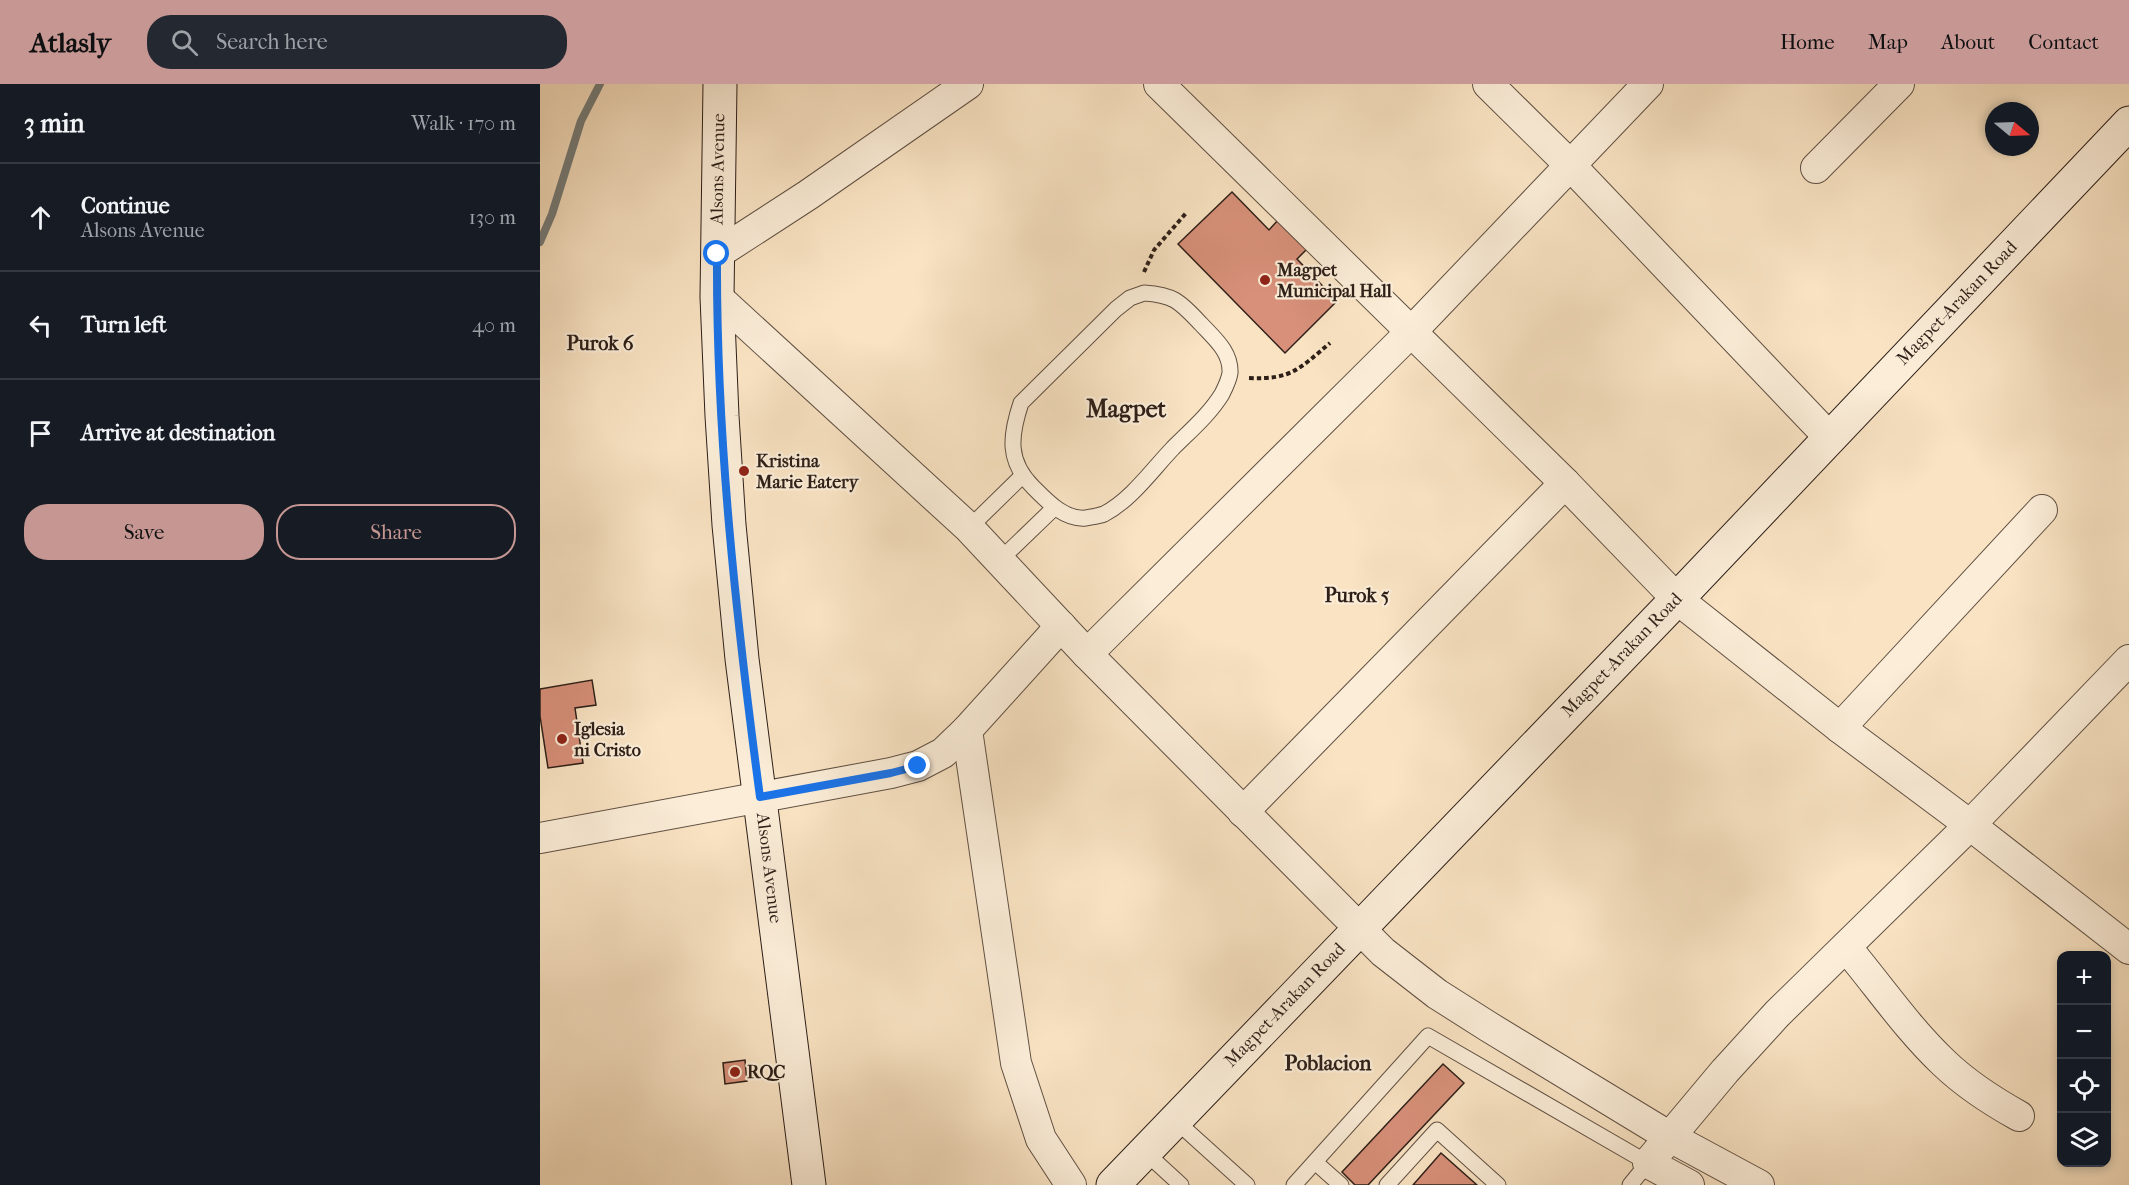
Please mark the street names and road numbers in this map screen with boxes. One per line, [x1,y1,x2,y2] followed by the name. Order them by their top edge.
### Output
[707,113,729,226] street label: Alsons Avenue
[1892,236,2022,369] street label: Magpet-Arakan Road
[1557,588,1687,721] street label: Magpet-Arakan Road
[752,810,786,925] street label: Alsons Avenue
[1220,938,1350,1071] street label: Magpet-Arakan Road

